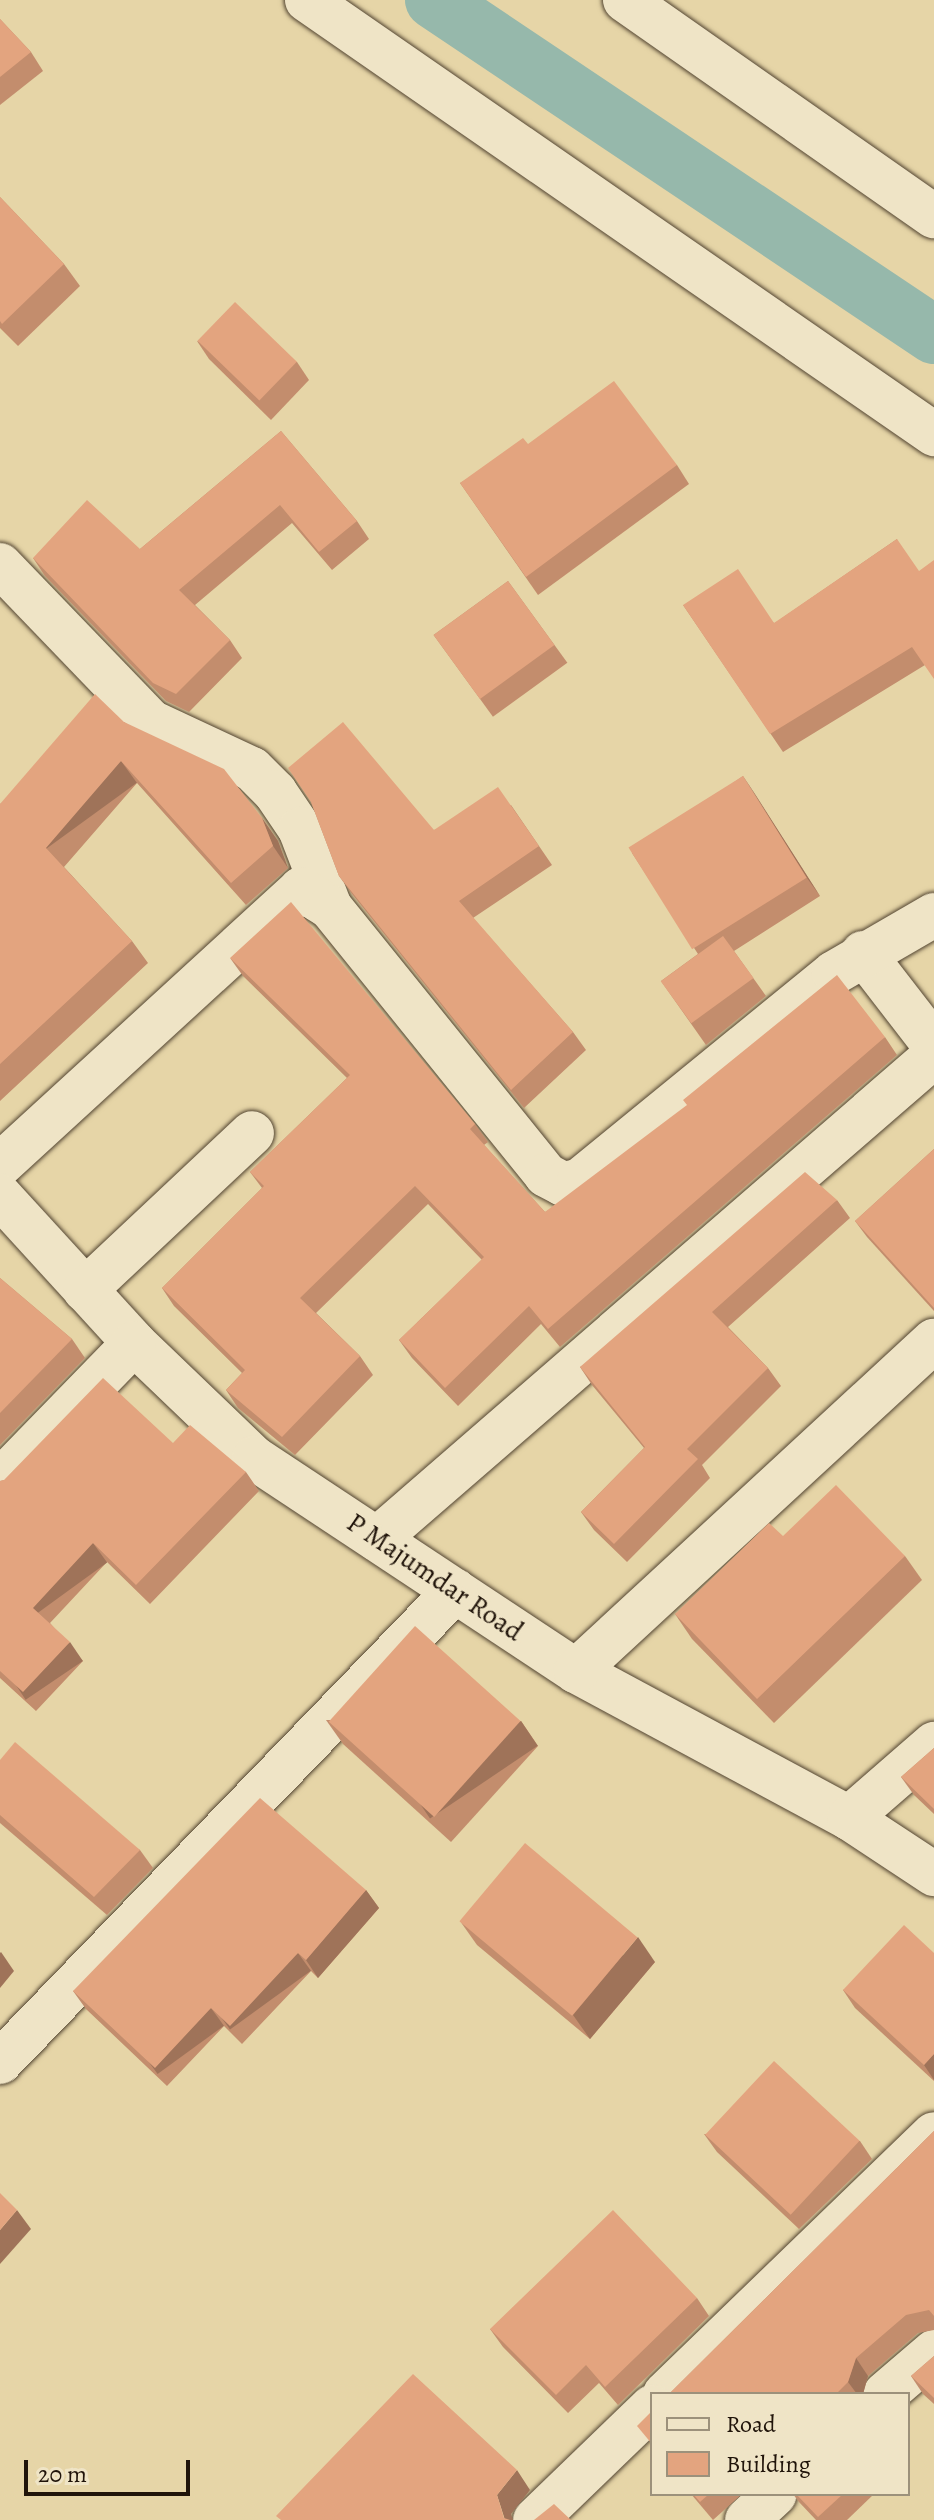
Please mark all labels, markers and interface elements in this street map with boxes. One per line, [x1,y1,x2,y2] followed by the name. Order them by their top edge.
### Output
[340,1506,530,1648] street label: P Majumdar Road
[650,2392,910,2496] legend
[726,2408,776,2440] text: Road
[28,2444,194,2494] scale bar
[726,2448,811,2480] text: Building
[38,2458,87,2490] text: 20 m

